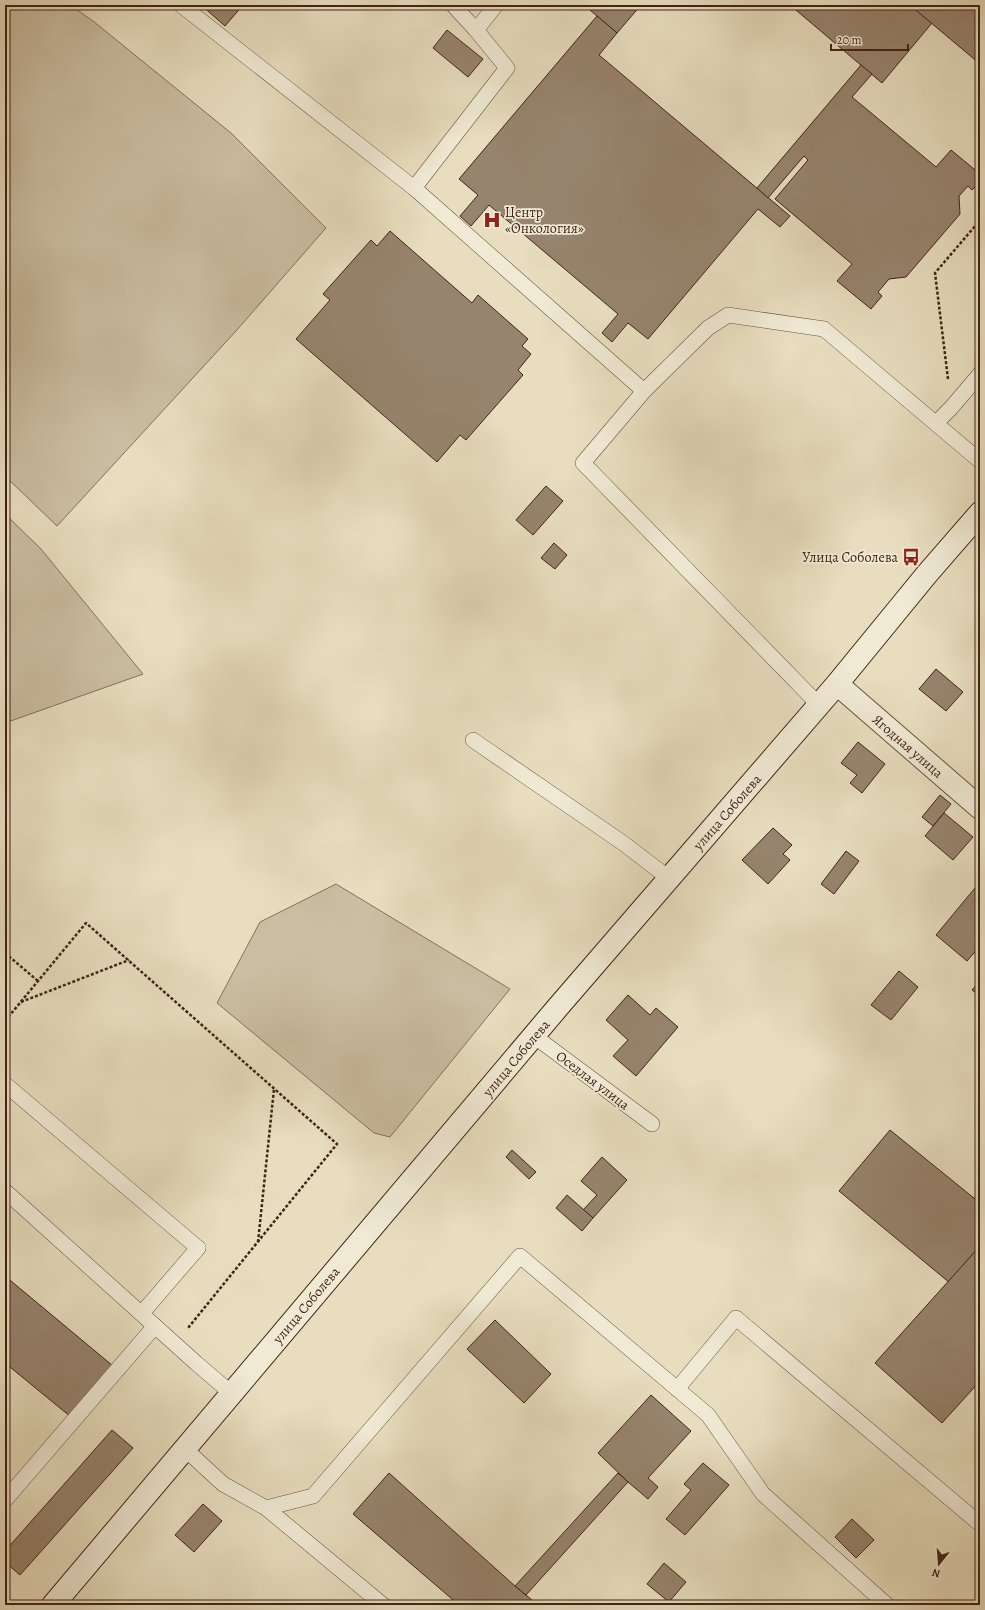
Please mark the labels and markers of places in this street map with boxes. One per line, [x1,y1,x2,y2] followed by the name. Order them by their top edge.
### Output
[505,203,584,238] place label: Центр «Онкология»
[482,210,502,230] hospital icon: Центр «Онкология»
[901,547,921,567] bus stop icon: Улица Соболева
[802,548,899,567] place label: Улица Соболева

